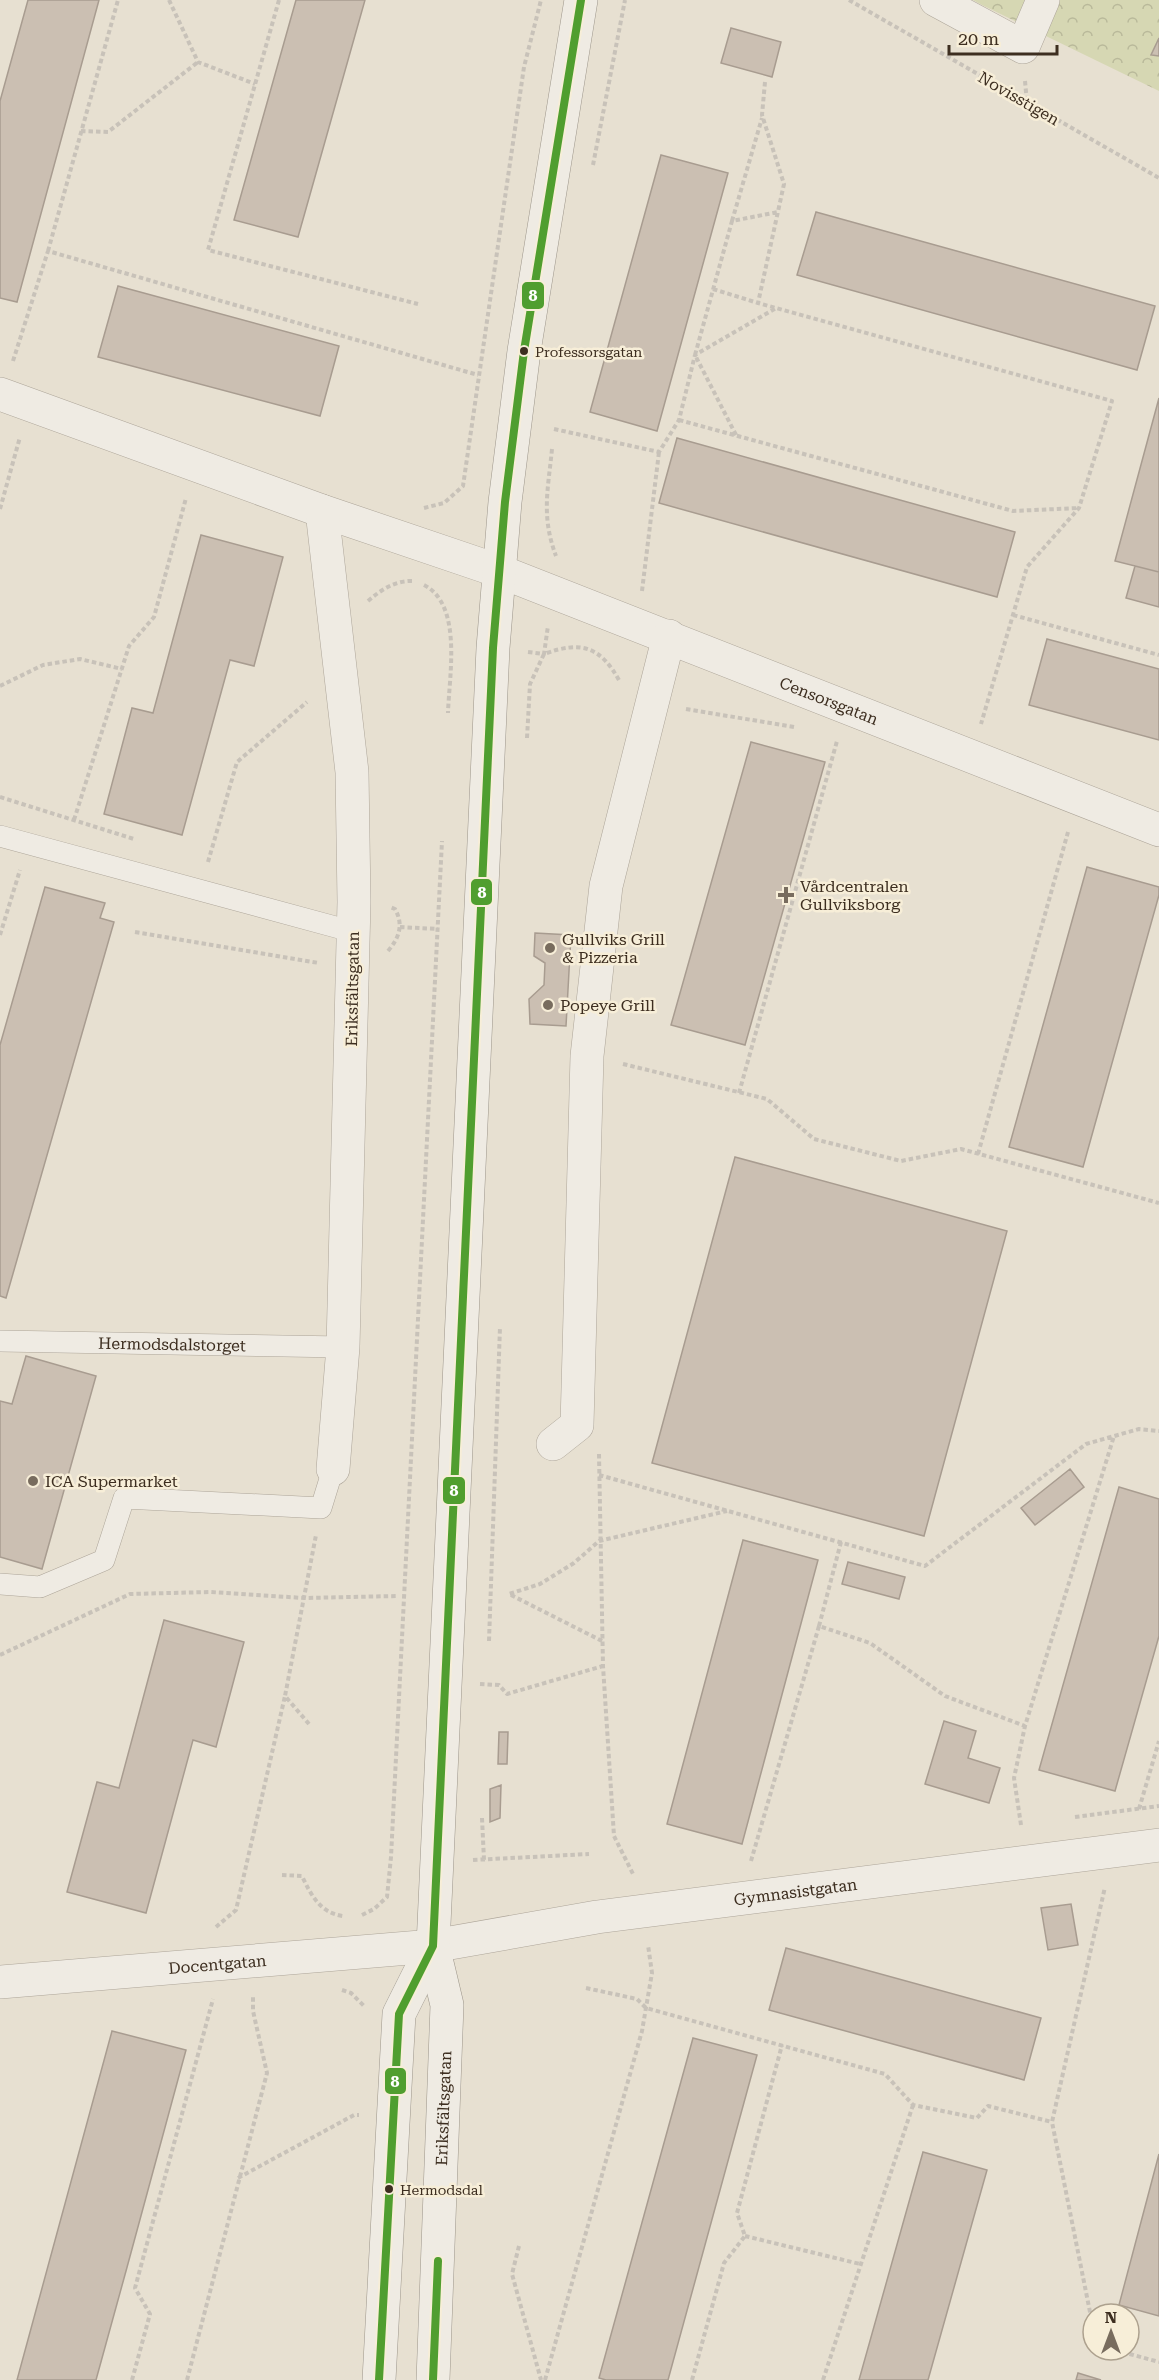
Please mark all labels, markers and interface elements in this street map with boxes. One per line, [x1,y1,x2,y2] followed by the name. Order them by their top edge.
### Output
[949,18,1057,56] scale bar
[958,28,999,49] text: 20 m
[975,68,1063,129] street label: Novisstigen
[521,281,545,310] line badge: 8
[529,286,538,305] text: 8
[535,344,642,360] place label: Professorsgatan
[518,345,530,357] marker: Professorsgatan
[777,673,881,729] street label: Censorsgatan
[800,877,909,914] place label: Vårdcentralen Gullviksborg
[470,878,493,906] line badge: 8
[478,883,487,902] text: 8
[777,886,795,904] marker: Vårdcentralen Gullviksborg
[562,930,665,967] place label: Gullviks Grill & Pizzeria
[342,931,363,1047] street label: Eriksfältsgatan
[543,941,557,955] marker: Gullviks Grill & Pizzeria
[560,996,655,1015] place label: Popeye Grill
[541,998,555,1012] marker: Popeye Grill
[98,1334,246,1355] street label: Hermodsdalstorget
[45,1472,178,1491] place label: ICA Supermarket
[26,1474,40,1488] marker: ICA Supermarket
[442,1476,466,1505] line badge: 8
[450,1481,459,1500] text: 8
[733,1875,858,1909] street label: Gymnasistgatan
[167,1951,267,1978] street label: Docentgatan
[432,2050,455,2166] street label: Eriksfältsgatan
[384,2067,407,2095] line badge: 8
[391,2072,400,2091] text: 8
[400,2182,483,2198] place label: Hermodsdal
[383,2183,395,2195] marker: Hermodsdal
[1081,2302,1141,2362] north arrow
[1105,2308,1117,2327] text: N

